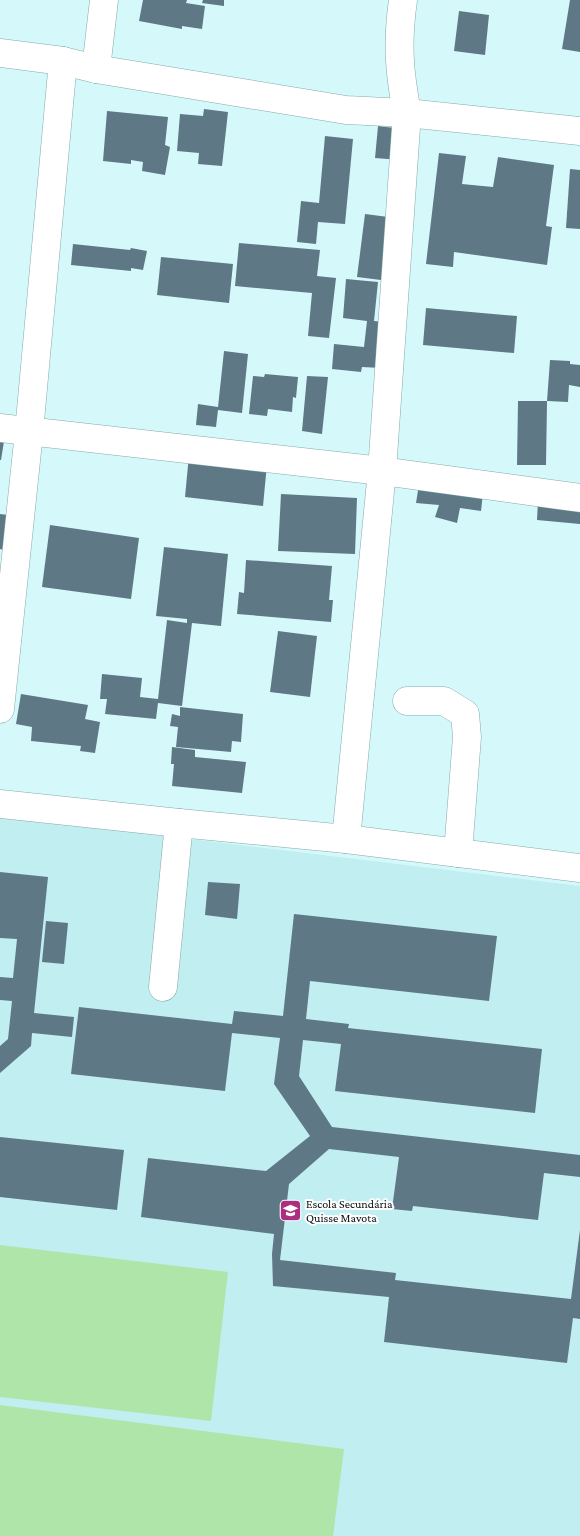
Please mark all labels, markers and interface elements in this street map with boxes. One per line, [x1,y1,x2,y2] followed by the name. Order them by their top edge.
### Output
[306,1197,393,1225] place label: Escola Secundária Quisse Mavota
[278,1199,302,1223] school or university icon: Escola Secundária Quisse Mavota

